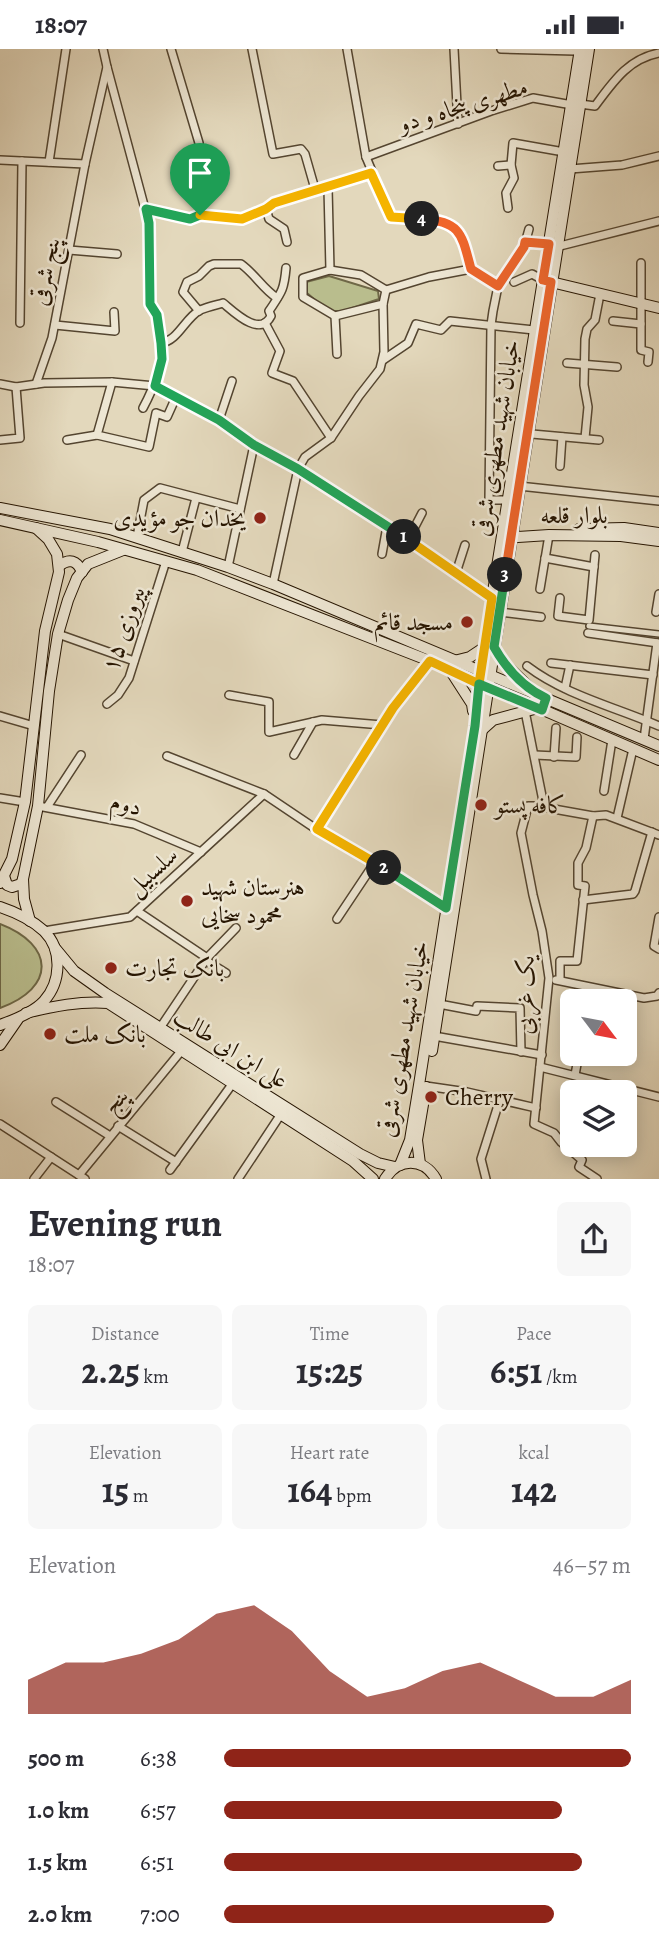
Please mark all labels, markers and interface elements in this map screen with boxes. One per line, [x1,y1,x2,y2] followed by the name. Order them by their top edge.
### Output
[35,7,87,42] text: 18:07
[392,70,531,141] street label: مطهری پنجاه و دو
[170,143,230,215] pin
[181,154,219,192] icon: arrive
[404,201,440,237] pin: 4
[417,205,426,231] text: 4
[23,234,72,309] street label: پنج شرقی
[465,337,527,539] street label: خیابان شهید مطهری شرقی
[540,499,608,531] street label: بلوار قلعه
[113,502,246,534] place label: یخدان جو مؤیدی
[252,510,268,526] marker: یخدان جو مؤیدی
[386,519,422,554] pin: 1
[400,523,407,549] text: 1
[488,557,522,593] pin: 3
[500,561,509,587] text: 3
[94,581,154,676] street label: پیروزی ۱۵
[374,606,453,643] place label: مسجد قائم
[459,614,475,630] marker: مسجد قائم
[106,785,145,828] street label: دوم
[493,789,566,821] place label: کافه پستو
[473,797,489,813] marker: کافه پستو
[119,839,185,903] street label: سلسبیل
[366,851,402,885] pin: 2
[379,854,388,880] text: 2
[201,871,305,931] place label: هنرستان شهید محمود سخایی
[179,893,195,909] marker: هنرستان شهید محمود سخایی
[370,938,436,1140] street label: خیابان شهید مطهری شرقی
[125,952,224,984] place label: بانک تجارت
[508,954,543,1035] street label: یک غربی
[103,960,119,976] marker: بانک تجارت
[560,989,637,1066] north arrow
[560,989,637,1157] map controls
[167,1000,295,1097] street label: علی ابن ابی طالب
[64,1018,146,1050] place label: بانک ملت
[42,1026,58,1042] marker: بانک ملت
[94,1080,140,1124] street label: پنج
[560,1080,637,1157] button: layers
[445,1081,513,1113] place label: Cherry
[423,1089,439,1105] marker: Cherry
[28,1197,222,1249] text: Evening run
[557,1202,631,1276] button: share
[28,1249,74,1280] text: 18:07
[91,1321,159,1347] text: Distance
[310,1321,349,1347] text: Time
[516,1321,551,1347] text: Pace
[81,1347,140,1395] text: 2.25
[296,1347,363,1395] text: 15:25
[490,1347,542,1395] text: 6:51
[140,1364,169,1390] text: km
[542,1364,578,1390] text: /km
[89,1440,162,1466] text: Elevation
[290,1440,369,1466] text: Heart rate
[519,1440,549,1466] text: kcal
[102,1466,129,1514] text: 15
[287,1466,333,1514] text: 164
[511,1466,557,1514] text: 142
[129,1483,149,1509] text: m
[333,1483,372,1509] text: bpm
[28,1550,116,1581] text: Elevation
[553,1550,631,1581] text: 46–57 m
[28,1743,84,1774] text: 500 m
[140,1743,177,1774] text: 6:38
[28,1795,89,1826] text: 1.0 km
[140,1795,176,1826] text: 6:57
[28,1847,88,1878] text: 1.5 km
[140,1847,174,1878] text: 6:51
[28,1899,92,1930] text: 2.0 km
[140,1899,180,1930] text: 7:00

